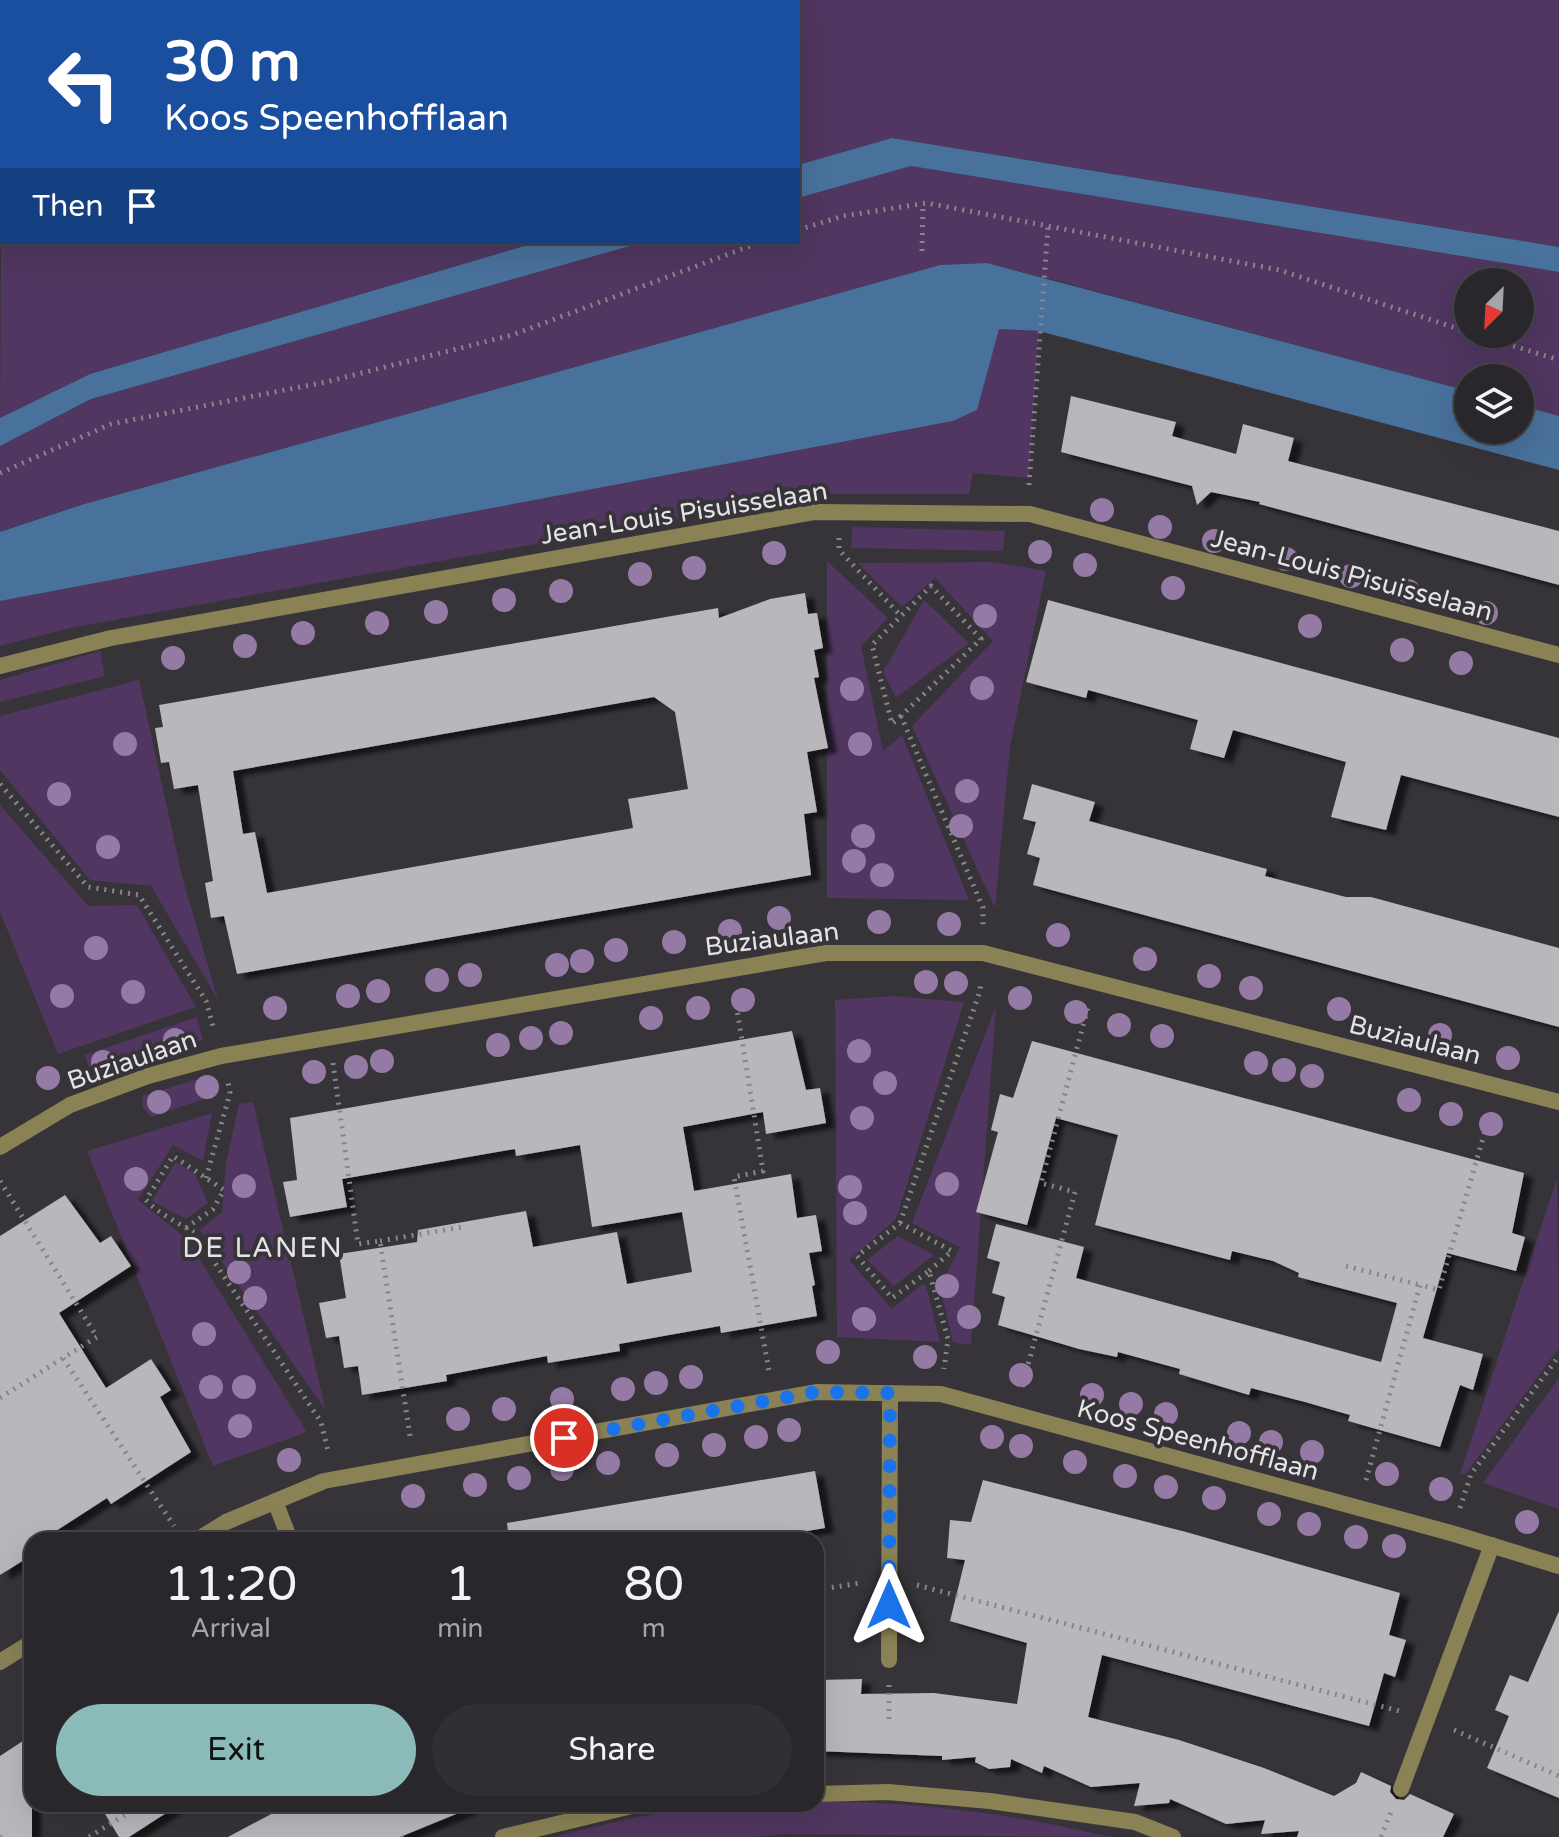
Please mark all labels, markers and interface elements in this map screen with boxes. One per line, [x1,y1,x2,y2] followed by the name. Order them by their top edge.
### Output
[164,29,300,96] text: 30 m
[32,32,136,136] icon: left
[164,97,509,140] text: Koos Speenhofflaan
[120,184,164,228] icon: arrive
[32,188,104,225] text: Then
[1454,268,1534,348] north arrow
[1454,268,1534,444] map controls
[1454,364,1534,444] button: layers
[538,475,830,551] street label: Jean-Louis Pisuisselaan
[1208,523,1496,627] street label: Jean-Louis Pisuisselaan
[703,915,841,963] street label: Buziaulaan
[1346,1009,1484,1071] street label: Buziaulaan
[63,1023,201,1097] street label: Buziaulaan
[182,1231,344,1265] district label: DE LANEN
[1074,1393,1322,1487] street label: Koos Speenhofflaan
[530,1404,598,1472] pin
[542,1416,586,1460] icon: arrive
[164,1556,297,1614] text: 11:20
[445,1556,475,1614] text: 1
[624,1556,684,1614] text: 80
[847,1563,931,1647] position arrow
[190,1613,271,1644] text: Arrival
[437,1613,483,1644] text: min
[642,1613,666,1644] text: m
[56,1704,416,1796] button: Exit
[432,1704,792,1796] button: Share

